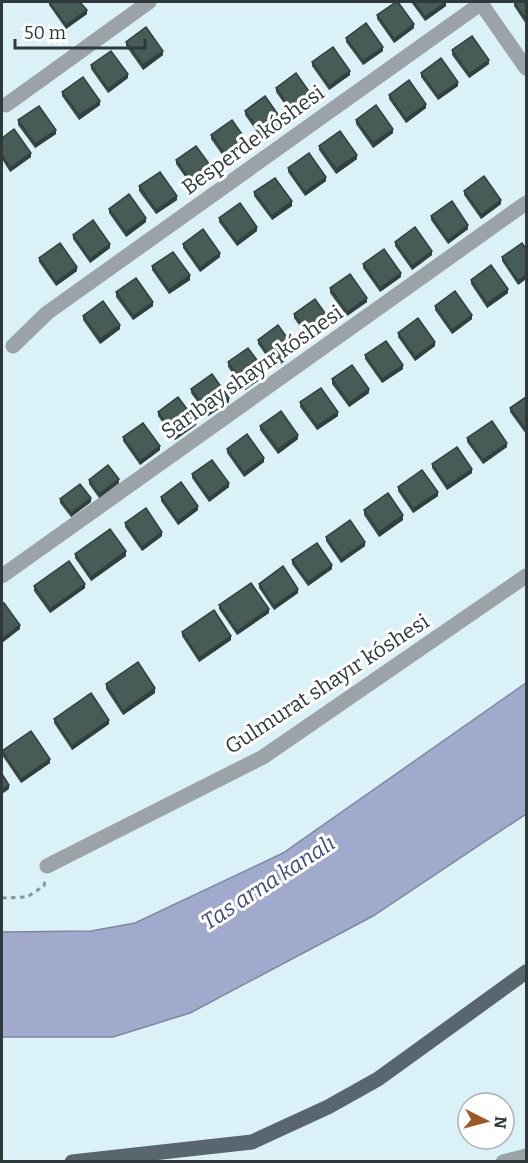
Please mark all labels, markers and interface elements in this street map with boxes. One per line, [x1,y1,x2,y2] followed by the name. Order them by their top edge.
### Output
[15,12,146,50] scale bar
[24,22,66,44] text: 50 m
[177,80,329,200] street label: Besperde kóshesi
[156,299,348,445] street label: Sarıbay shayır kóshesi
[220,608,434,760] street label: Gulmurat shayır kóshesi
[196,829,340,936] water label: Tas arna kanalı
[456,1091,516,1151] north arrow
[490,1115,511,1130] text: N

